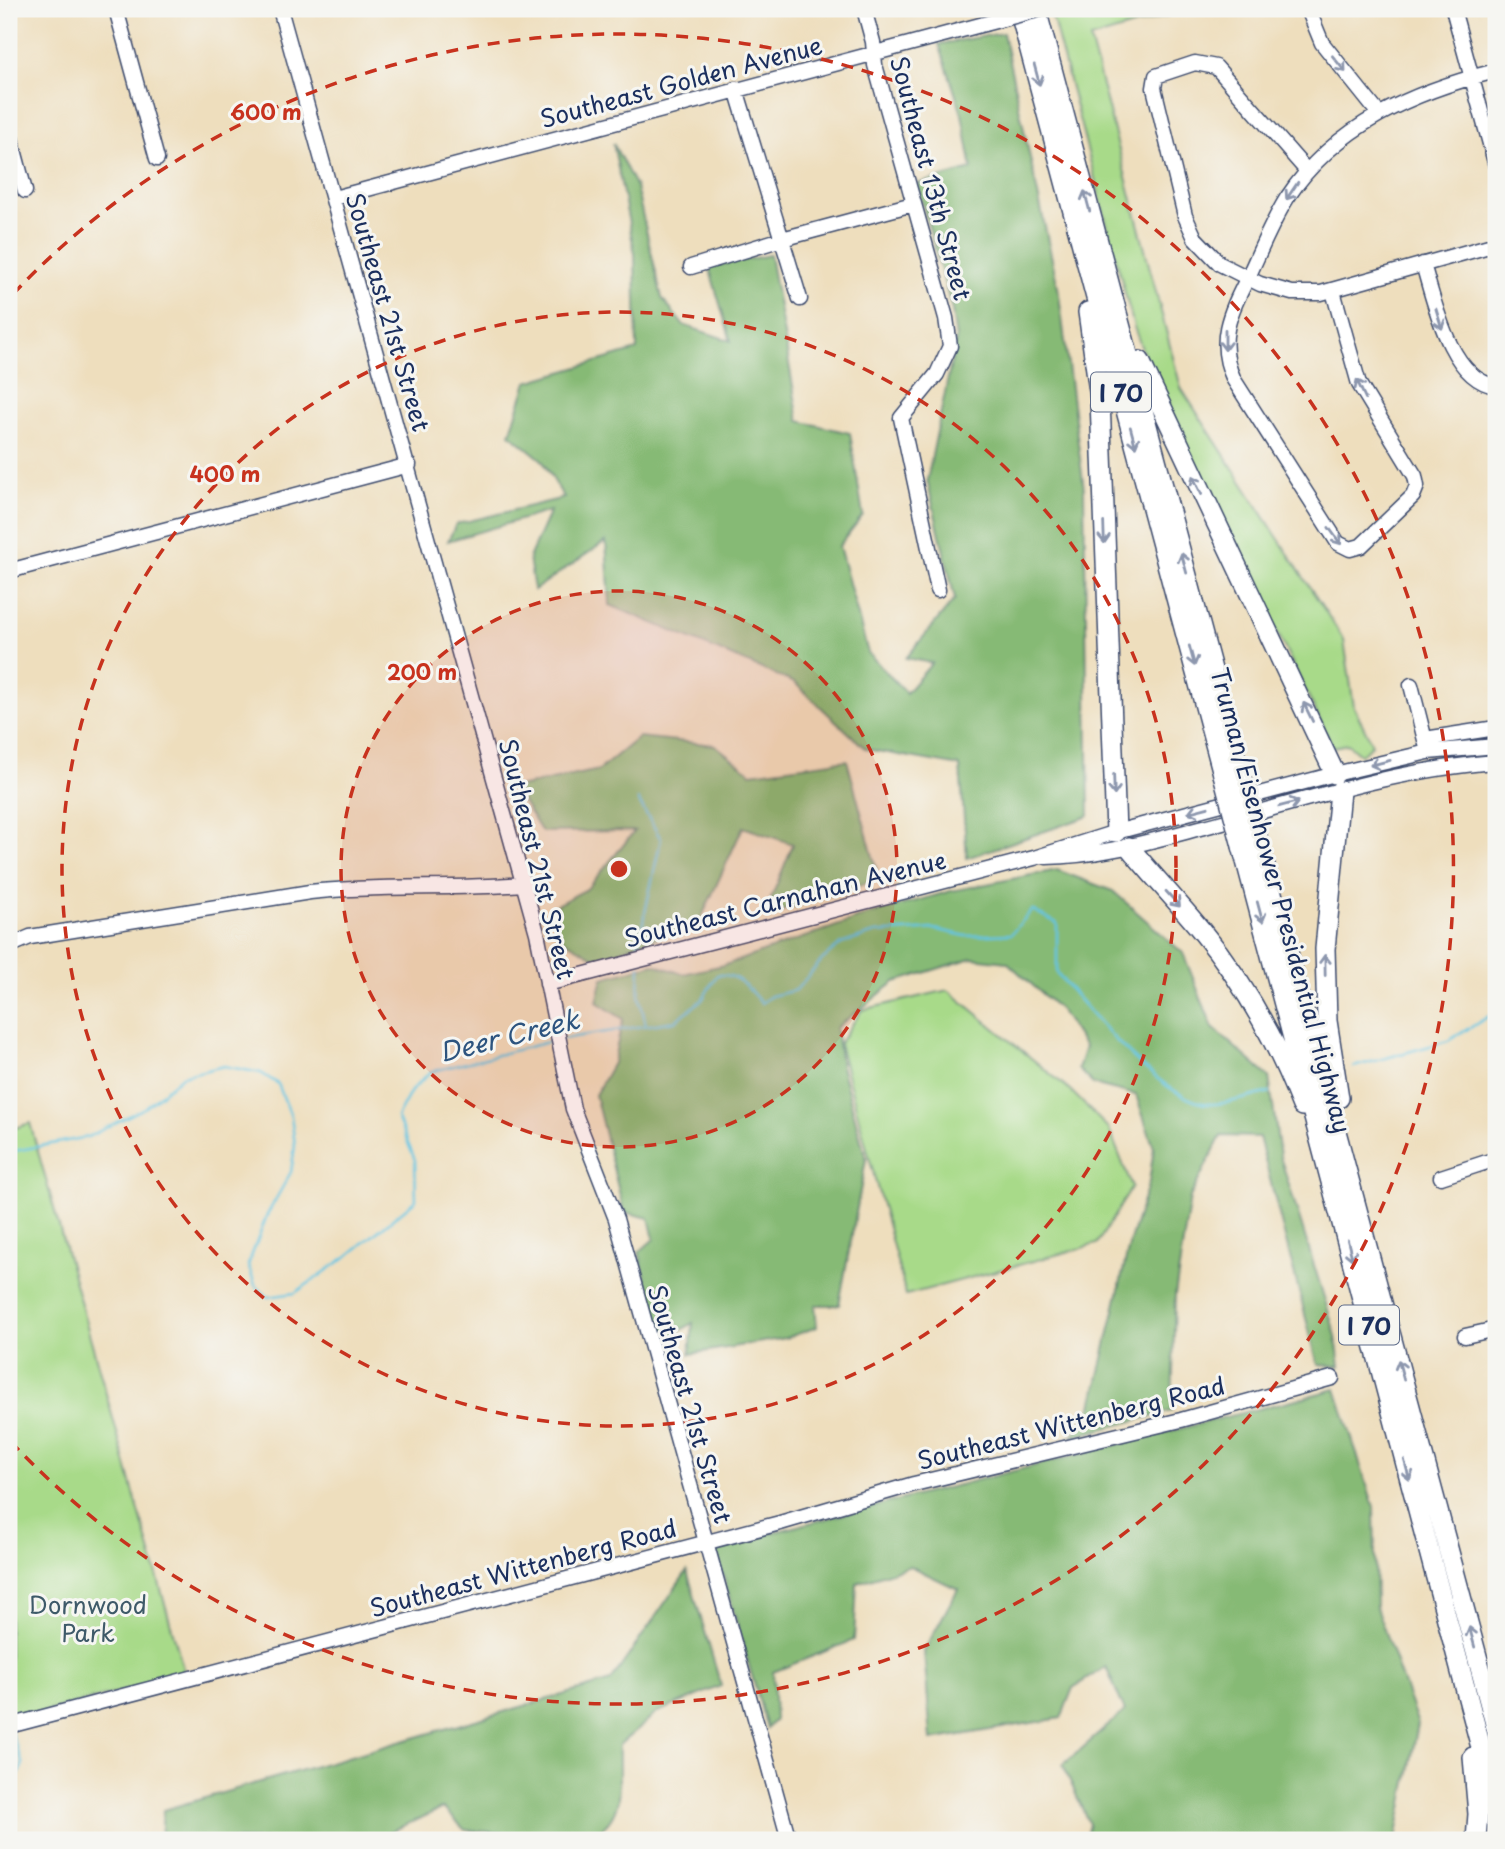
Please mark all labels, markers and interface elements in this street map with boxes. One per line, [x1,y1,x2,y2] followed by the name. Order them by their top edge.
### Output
[536,26,826,136] street label: Southeast Golden Avenue
[882,52,982,304] street label: Southeast 13th Street
[1331,54,1347,72] one-way arrow
[1031,64,1044,86] one-way arrow
[230,95,302,127] text: 600 m
[1285,181,1299,200] one-way arrow
[338,189,440,436] street label: Southeast 21st Street
[1080,191,1093,213] one-way arrow
[1434,307,1447,329] one-way arrow
[1218,329,1232,352] one-way arrow
[1091,372,1151,412] road number: I 70
[1354,379,1368,400] one-way arrow
[1127,425,1140,447] one-way arrow
[190,457,260,489] text: 400 m
[1190,475,1204,496] one-way arrow
[1098,521,1111,544] one-way arrow
[1327,527,1342,546] one-way arrow
[1176,552,1189,574] one-way arrow
[1186,645,1199,667] one-way arrow
[387,655,457,687] text: 200 m
[1202,663,1362,1137] street label: Truman/Eisenhower Presidential Highway
[1300,702,1314,723] one-way arrow
[491,735,585,983] street label: Southeast 21st Street
[1370,757,1392,770] one-way arrow
[1107,773,1120,796] one-way arrow
[1277,797,1300,810] one-way arrow
[1188,804,1210,817] one-way arrow
[620,841,950,955] street label: Southeast Carnahan Avenue
[607,857,631,881] centre of rings
[1165,890,1181,908] one-way arrow
[1254,900,1267,923] one-way arrow
[1319,954,1332,977] one-way arrow
[435,999,584,1071] water label: Deer Creek
[1344,1238,1357,1261] one-way arrow
[640,1281,742,1528] street label: Southeast 21st Street
[1339,1306,1399,1344] road number: I 70
[1394,1359,1407,1382] one-way arrow
[913,1366,1229,1478] street label: Southeast Wittenberg Road
[1401,1458,1414,1481] one-way arrow
[366,1509,680,1625] street label: Southeast Wittenberg Road
[29,1586,147,1650] park label: Dornwood Park
[1465,1627,1478,1649] one-way arrow

